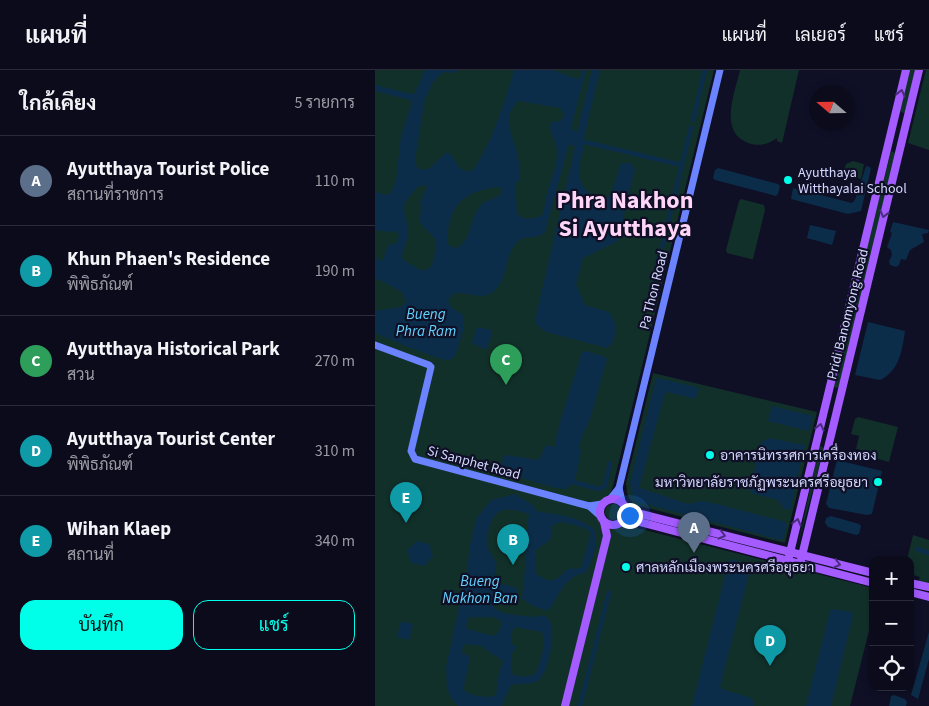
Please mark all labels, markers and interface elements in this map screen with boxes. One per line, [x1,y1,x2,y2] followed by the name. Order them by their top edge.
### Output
[25,18,87,53] text: แผนที่
[722,23,767,48] text: แผนที่
[795,23,846,48] text: เลเยอร์
[874,23,904,48] text: แชร์
[809,85,854,130] north arrow
[20,88,96,118] text: ใกล้เคียง
[895,88,906,97] one-way arrow
[294,92,355,114] text: 5 รายการ
[67,156,269,183] text: Ayutthaya Tourist Police
[798,163,907,199] place label: Ayutthaya Witthayalai School
[31,170,41,192] text: A
[315,170,355,192] text: 110 m
[782,174,794,186] marker: Ayutthaya Witthayalai School
[557,183,693,246] district label: Phra Nakhon Si Ayutthaya
[67,184,164,206] text: สถานที่ราชการ
[879,210,890,219] one-way arrow
[67,246,270,273] text: Khun Phaen's Residence
[822,247,874,382] street label: Pridi Banomyong Road
[635,249,673,332] street label: Pa Thon Road
[31,260,41,282] text: B
[315,260,355,282] text: 190 m
[67,274,133,296] text: พิพิธภัณฑ์
[396,304,456,342] water label: Bueng Phra Ram
[67,336,280,363] text: Ayutthaya Historical Park
[490,344,522,385] pin: C
[31,350,41,372] text: C
[315,350,355,372] text: 270 m
[67,364,95,386] text: สวน
[814,422,825,431] one-way arrow
[67,426,275,453] text: Ayutthaya Tourist Center
[31,440,41,462] text: D
[315,440,355,462] text: 310 m
[425,441,523,485] street label: Si Sanphet Road
[720,443,877,466] place label: อาคารนิทรรศการเครื่องทอง
[704,449,716,461] marker: อาคารนิทรรศการเครื่องทอง
[67,454,133,476] text: พิพิธภัณฑ์
[655,473,868,493] place label: มหาวิทยาลัยราชภัฏพระนครศรีอยุธยา
[872,476,884,488] marker: มหาวิทยาลัยราชภัฏพระนครศรีอยุธยา
[390,482,422,523] pin: E
[617,503,643,529] your location
[678,512,710,553] pin: A
[67,516,171,543] text: Wihan Klaep
[791,517,802,526] one-way arrow
[497,524,529,565] pin: B
[717,529,725,539] one-way arrow
[32,530,40,552] text: E
[315,530,355,552] text: 340 m
[67,544,114,566] text: สถานที่
[869,556,914,691] map controls
[869,556,914,601] button: +
[636,558,814,578] place label: ศาลหลักเมืองพระนครศรีอยุธยา
[833,558,842,569] one-way arrow
[620,561,632,573] marker: ศาลหลักเมืองพระนครศรีอยุธยา
[442,571,518,609] water label: Bueng Nakhon Ban
[20,600,183,650] button: บันทึก
[193,600,355,650] button: แชร์
[869,601,914,646] button: −
[754,625,786,666] pin: D
[869,646,914,691] button: locate

